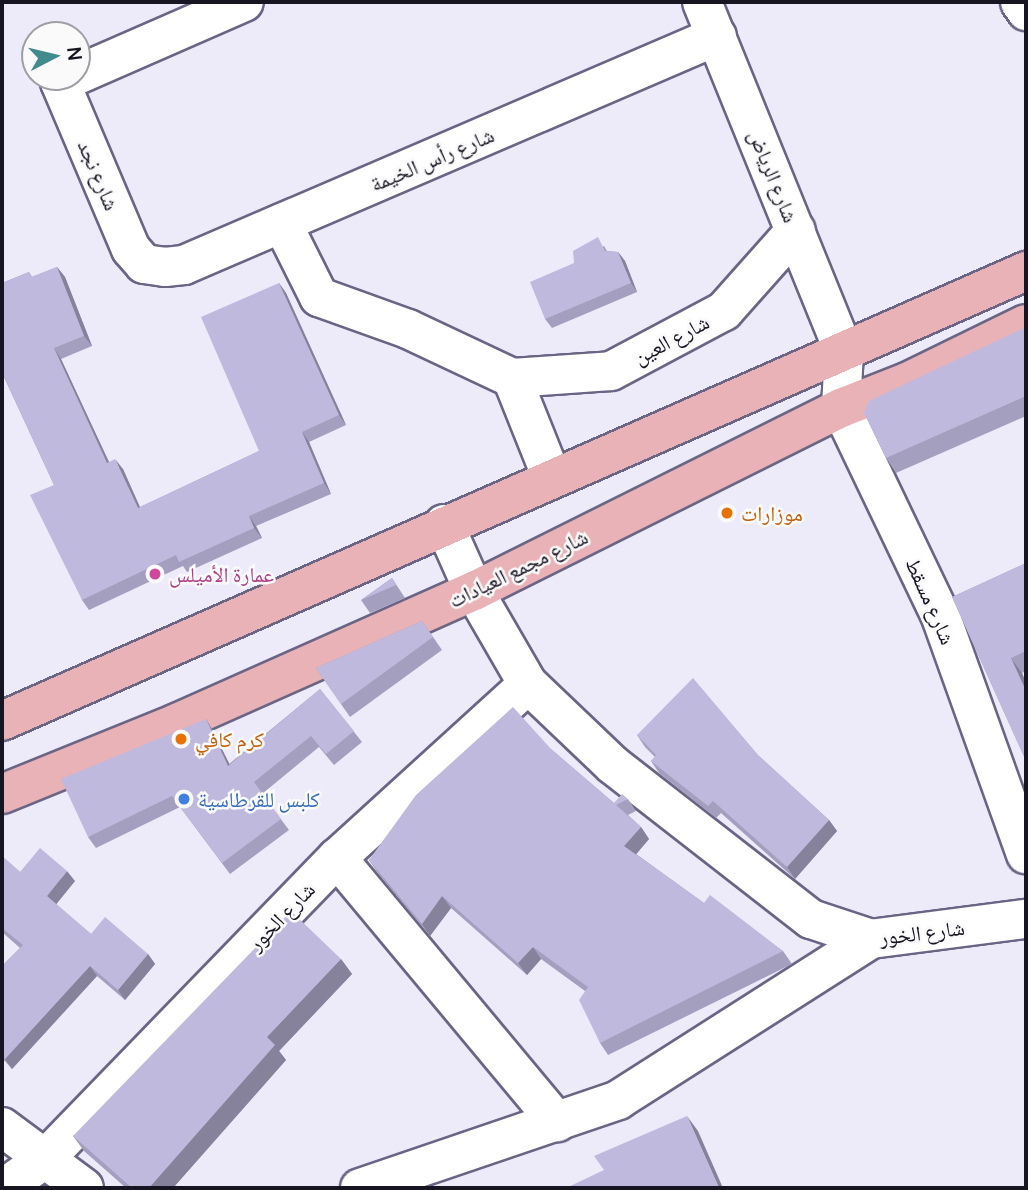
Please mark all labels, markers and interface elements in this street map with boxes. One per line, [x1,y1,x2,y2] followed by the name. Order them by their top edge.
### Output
[21,21,91,91] north arrow
[61,45,89,62] text: N
[366,122,498,196] street label: شارع رأس الخيمة
[744,126,804,226] street label: شارع الرياض
[73,136,125,214] street label: شارع نجد
[629,309,713,369] street label: شارع العين
[741,500,803,526] place label: موزارات
[719,505,735,521] marker: موزارات
[444,523,592,613] street label: شارع مجمع العيادات
[901,554,961,648] street label: شارع مسقط
[169,561,274,587] place label: عمارة الأميلس
[147,566,163,582] marker: عمارة الأميلس
[195,726,264,752] place label: كرم كافي
[173,731,189,747] marker: كرم كافي
[198,786,320,812] place label: كلبس للقرطاسية
[176,791,192,807] marker: كلبس للقرطاسية
[242,876,320,956] street label: شارع الخور
[878,914,966,950] street label: شارع الخور

